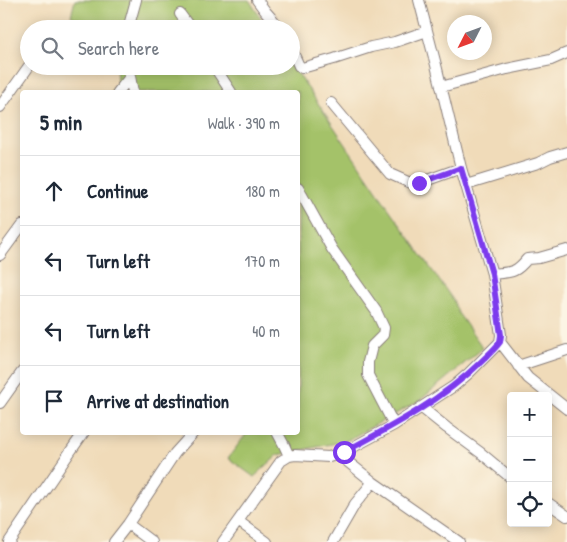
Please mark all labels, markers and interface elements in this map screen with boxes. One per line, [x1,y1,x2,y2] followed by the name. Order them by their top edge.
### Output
[447,15,492,60] north arrow
[20,20,300,75] search box
[38,34,66,62] icon: search
[78,35,159,61] text: Search here
[40,108,82,137] text: 5 min
[208,112,280,134] text: Walk · 390 m
[408,172,431,195] route end
[40,177,68,205] icon: ahead
[87,178,148,204] text: Continue
[246,180,280,202] text: 180 m
[40,247,68,275] icon: left
[87,248,150,274] text: Turn left
[245,250,280,272] text: 170 m
[40,317,68,345] icon: left
[87,318,150,344] text: Turn left
[252,320,280,342] text: 40 m
[40,387,68,415] icon: arrive
[87,388,229,414] text: Arrive at destination
[507,392,552,527] map controls
[507,392,552,437] button: +
[507,437,552,482] button: −
[333,441,356,464] route start
[507,482,552,527] button: locate

